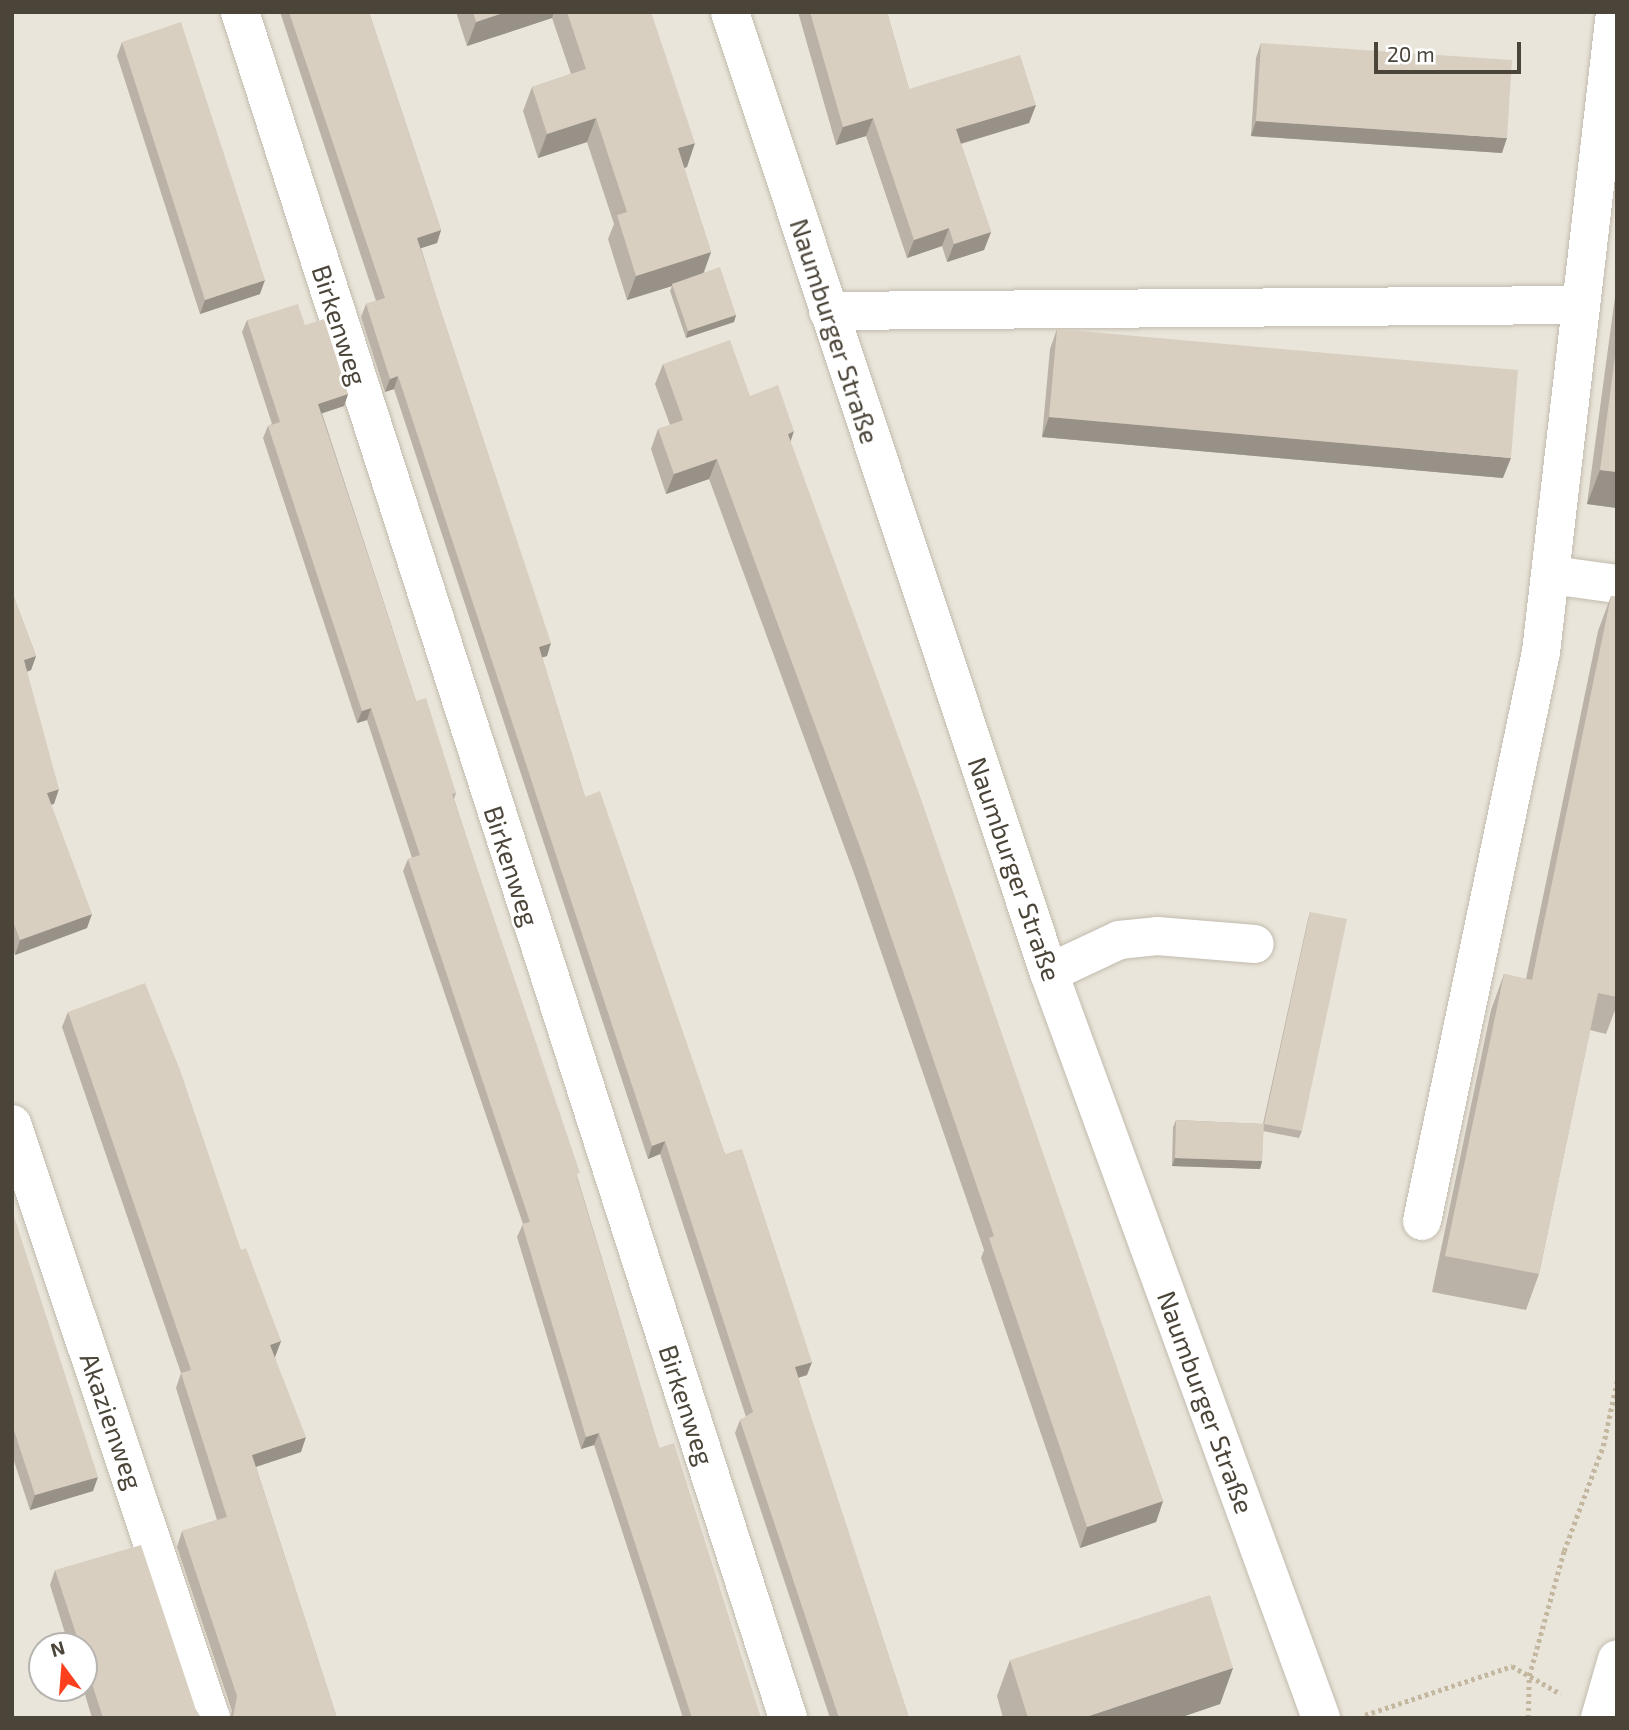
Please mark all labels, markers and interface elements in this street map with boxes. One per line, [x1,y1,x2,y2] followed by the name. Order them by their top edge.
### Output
[1377,28,1524,72] scale bar
[1387,41,1435,66] text: 20 m
[784,214,886,448] street label: Naumburger Straße
[306,261,374,389] street label: Birkenweg
[962,753,1068,985] street label: Naumburger Straße
[478,802,546,930] street label: Birkenweg
[1151,1286,1261,1518] street label: Naumburger Straße
[653,1341,721,1469] street label: Birkenweg
[74,1349,150,1493] street label: Akazienweg
[28,1632,98,1702] north arrow
[48,1635,67,1661] text: N

